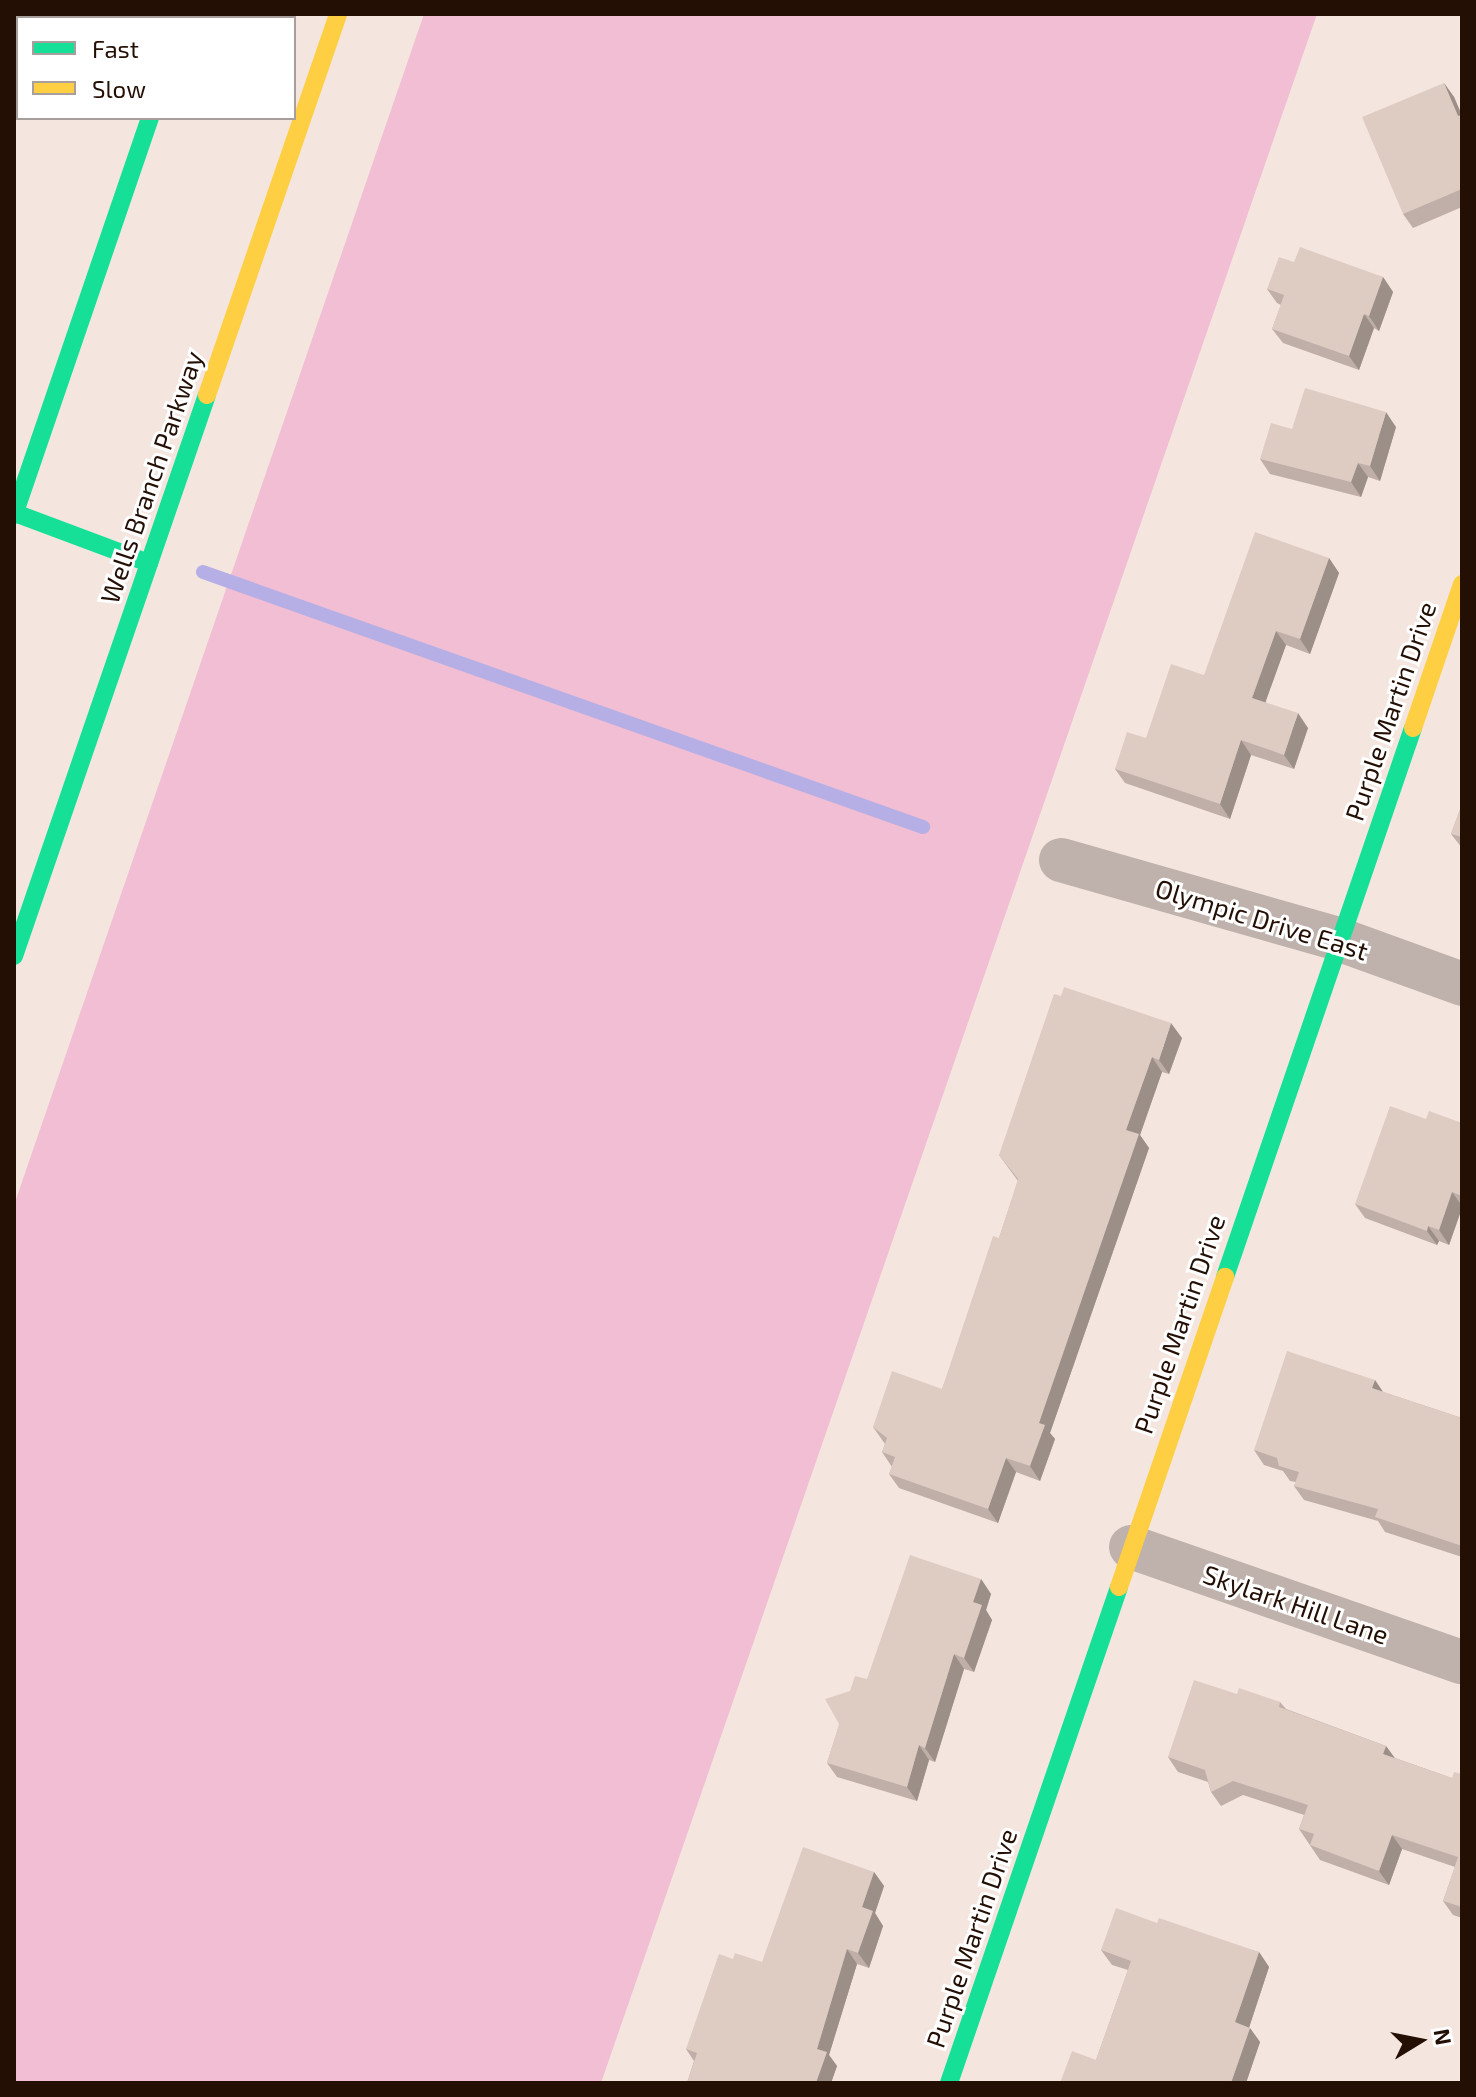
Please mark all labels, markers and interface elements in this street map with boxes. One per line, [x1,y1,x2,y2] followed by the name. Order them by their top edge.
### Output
[16,16,296,120] legend
[92,34,139,63] text: Fast
[92,74,146,103] text: Slow
[93,347,209,607] street label: Wells Branch Parkway
[1338,597,1442,825] street label: Purple Martin Drive
[1152,872,1372,966] street label: Olympic Drive East
[1127,1210,1231,1438] street label: Purple Martin Drive
[1199,1558,1393,1650] street label: Skylark Hill Lane
[919,1824,1023,2052] street label: Purple Martin Drive
[1380,2001,1460,2081] north arrow
[1429,2027,1458,2047] text: N

